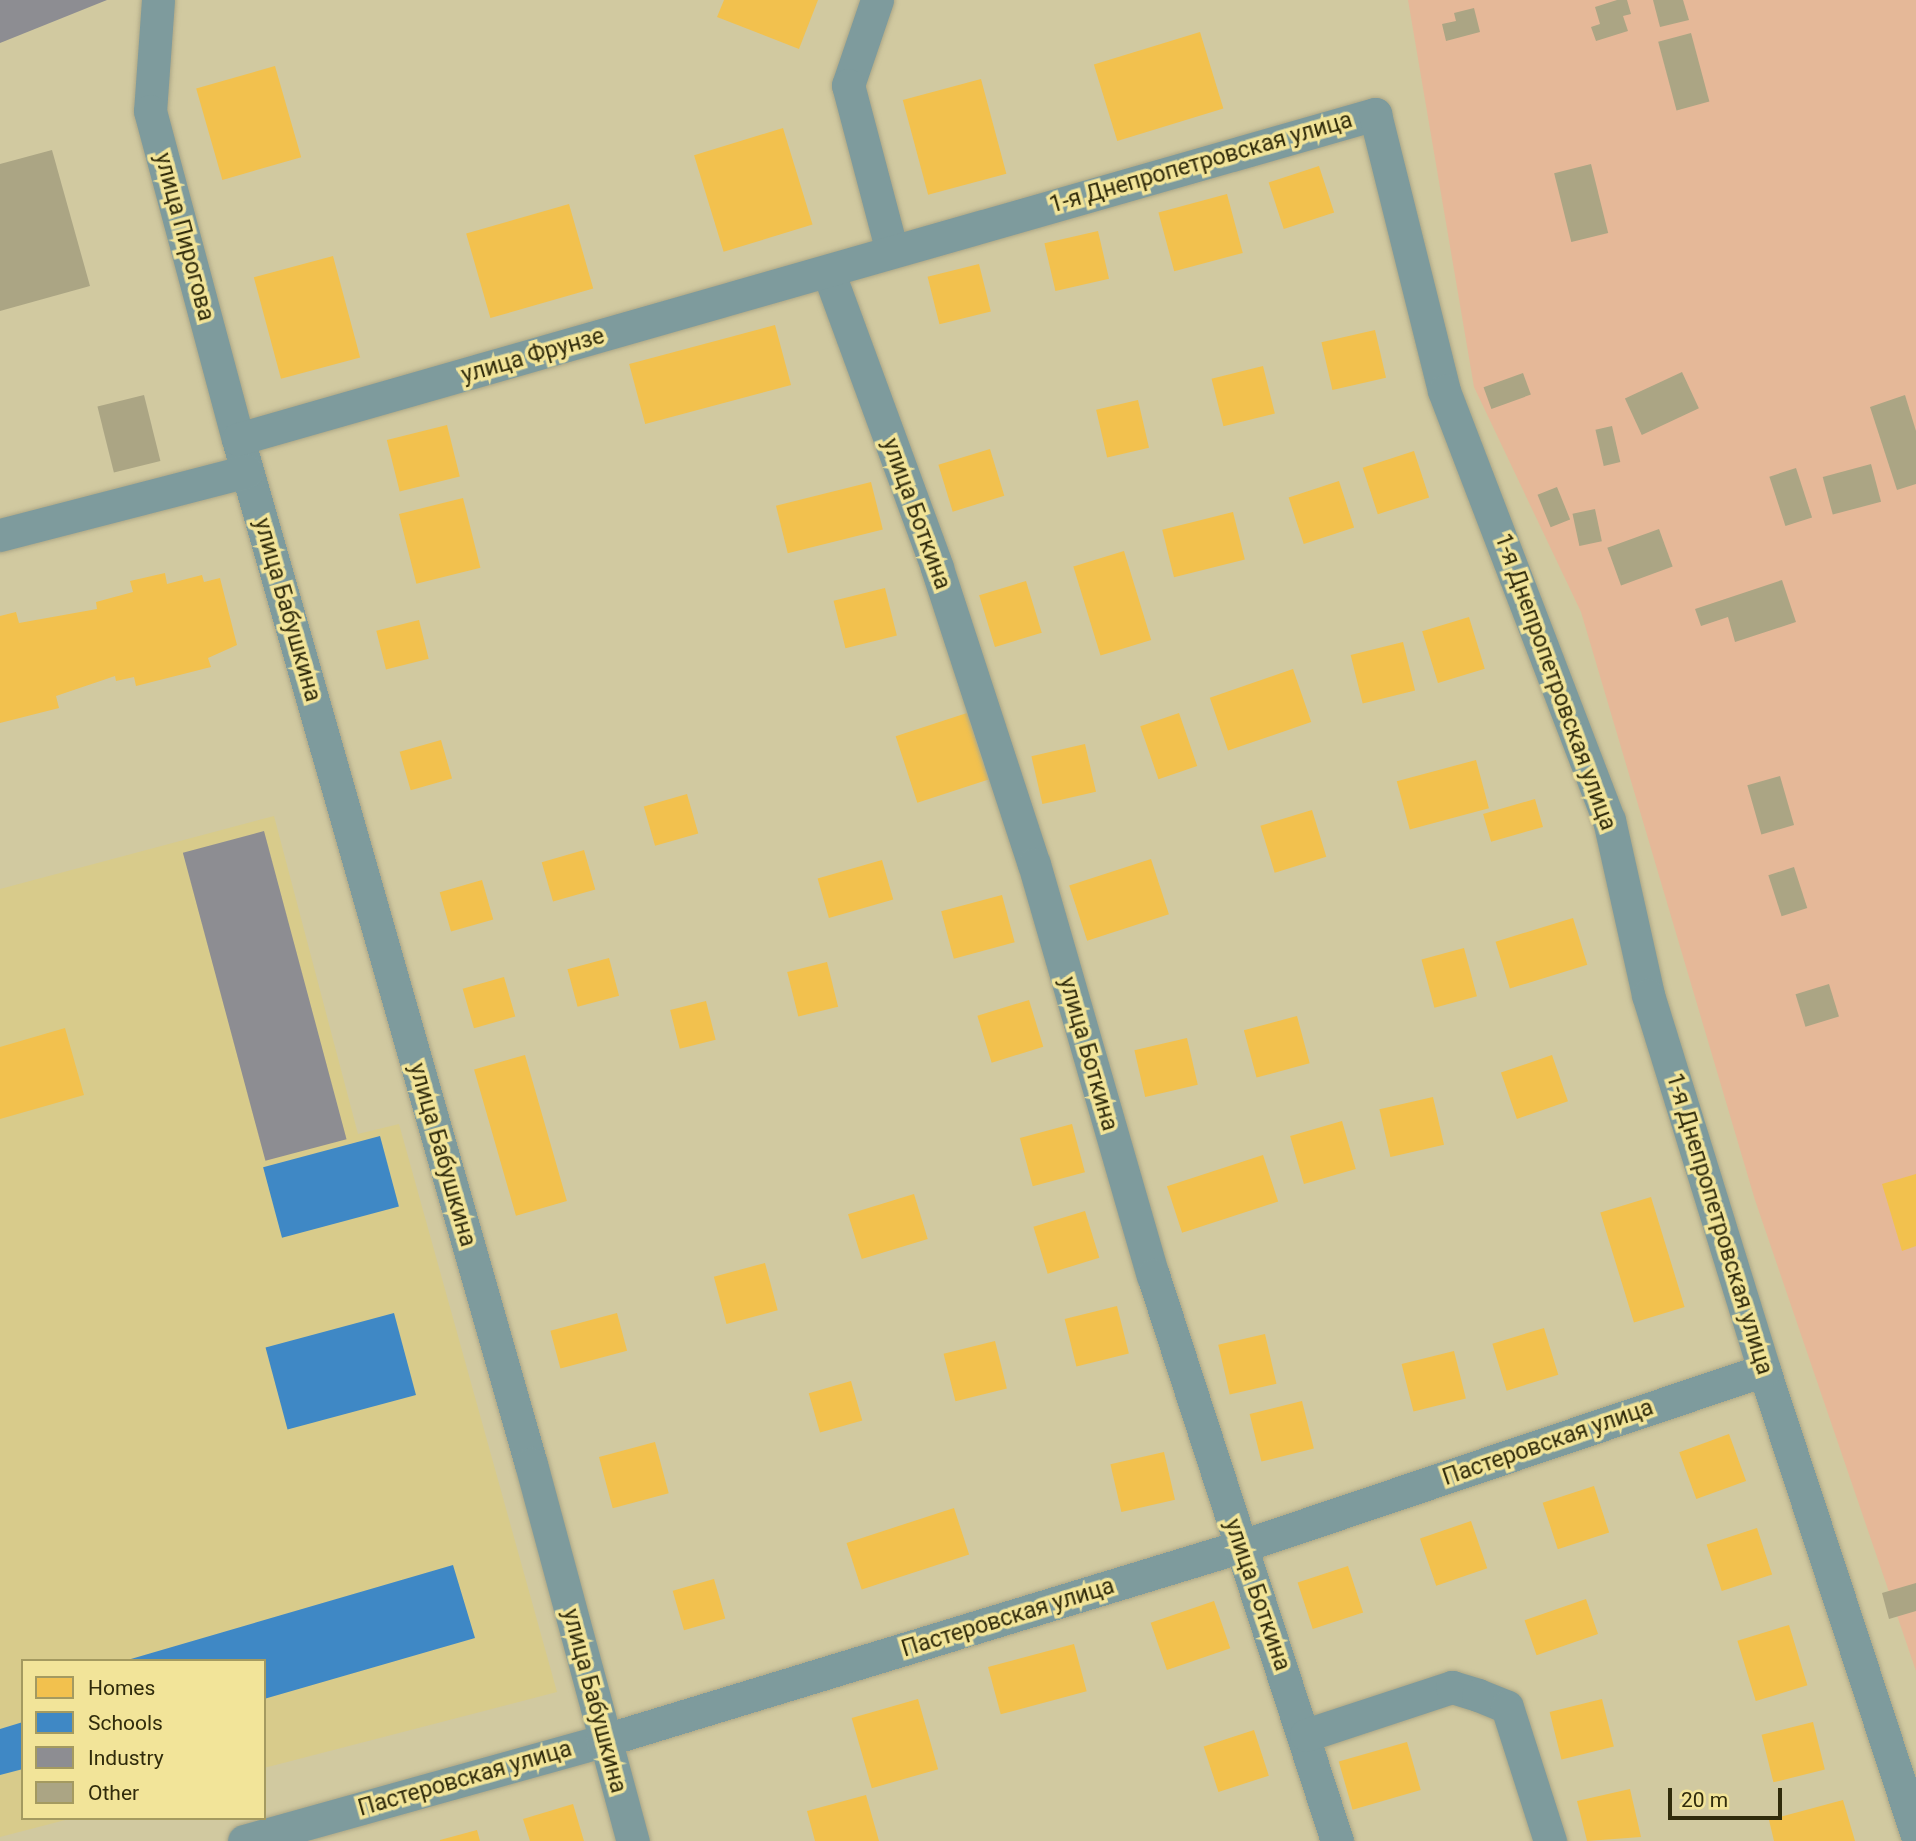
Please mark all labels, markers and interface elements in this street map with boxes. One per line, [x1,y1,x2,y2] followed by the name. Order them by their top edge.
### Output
[1046,106,1356,220] street label: 1-я Днепропетровская улица
[148,150,220,324] street label: улица Пирогова
[458,322,608,390] street label: улица Фрунзе
[876,435,956,593] street label: улица Боткина
[248,515,326,705] street label: улица Бабушкина
[1488,530,1622,834] street label: 1-я Днепропетровская улица
[1053,974,1123,1134] street label: улица Боткина
[403,1060,481,1250] street label: улица Бабушкина
[1660,1070,1778,1378] street label: 1-я Днепропетровская улица
[1439,1394,1657,1492] street label: Пастеровская улица
[1218,1515,1296,1675] street label: улица Боткина
[898,1573,1118,1663] street label: Пастеровская улица
[556,1606,632,1796] street label: улица Бабушкина
[21,1659,266,1820] legend
[88,1676,155,1700] text: Homes
[88,1711,163,1735] text: Schools
[355,1735,575,1823] street label: Пастеровская улица
[88,1746,164,1770] text: Industry
[1671,1774,1785,1818] scale bar
[88,1781,139,1805] text: Other
[1681,1788,1728,1812] text: 20 m

